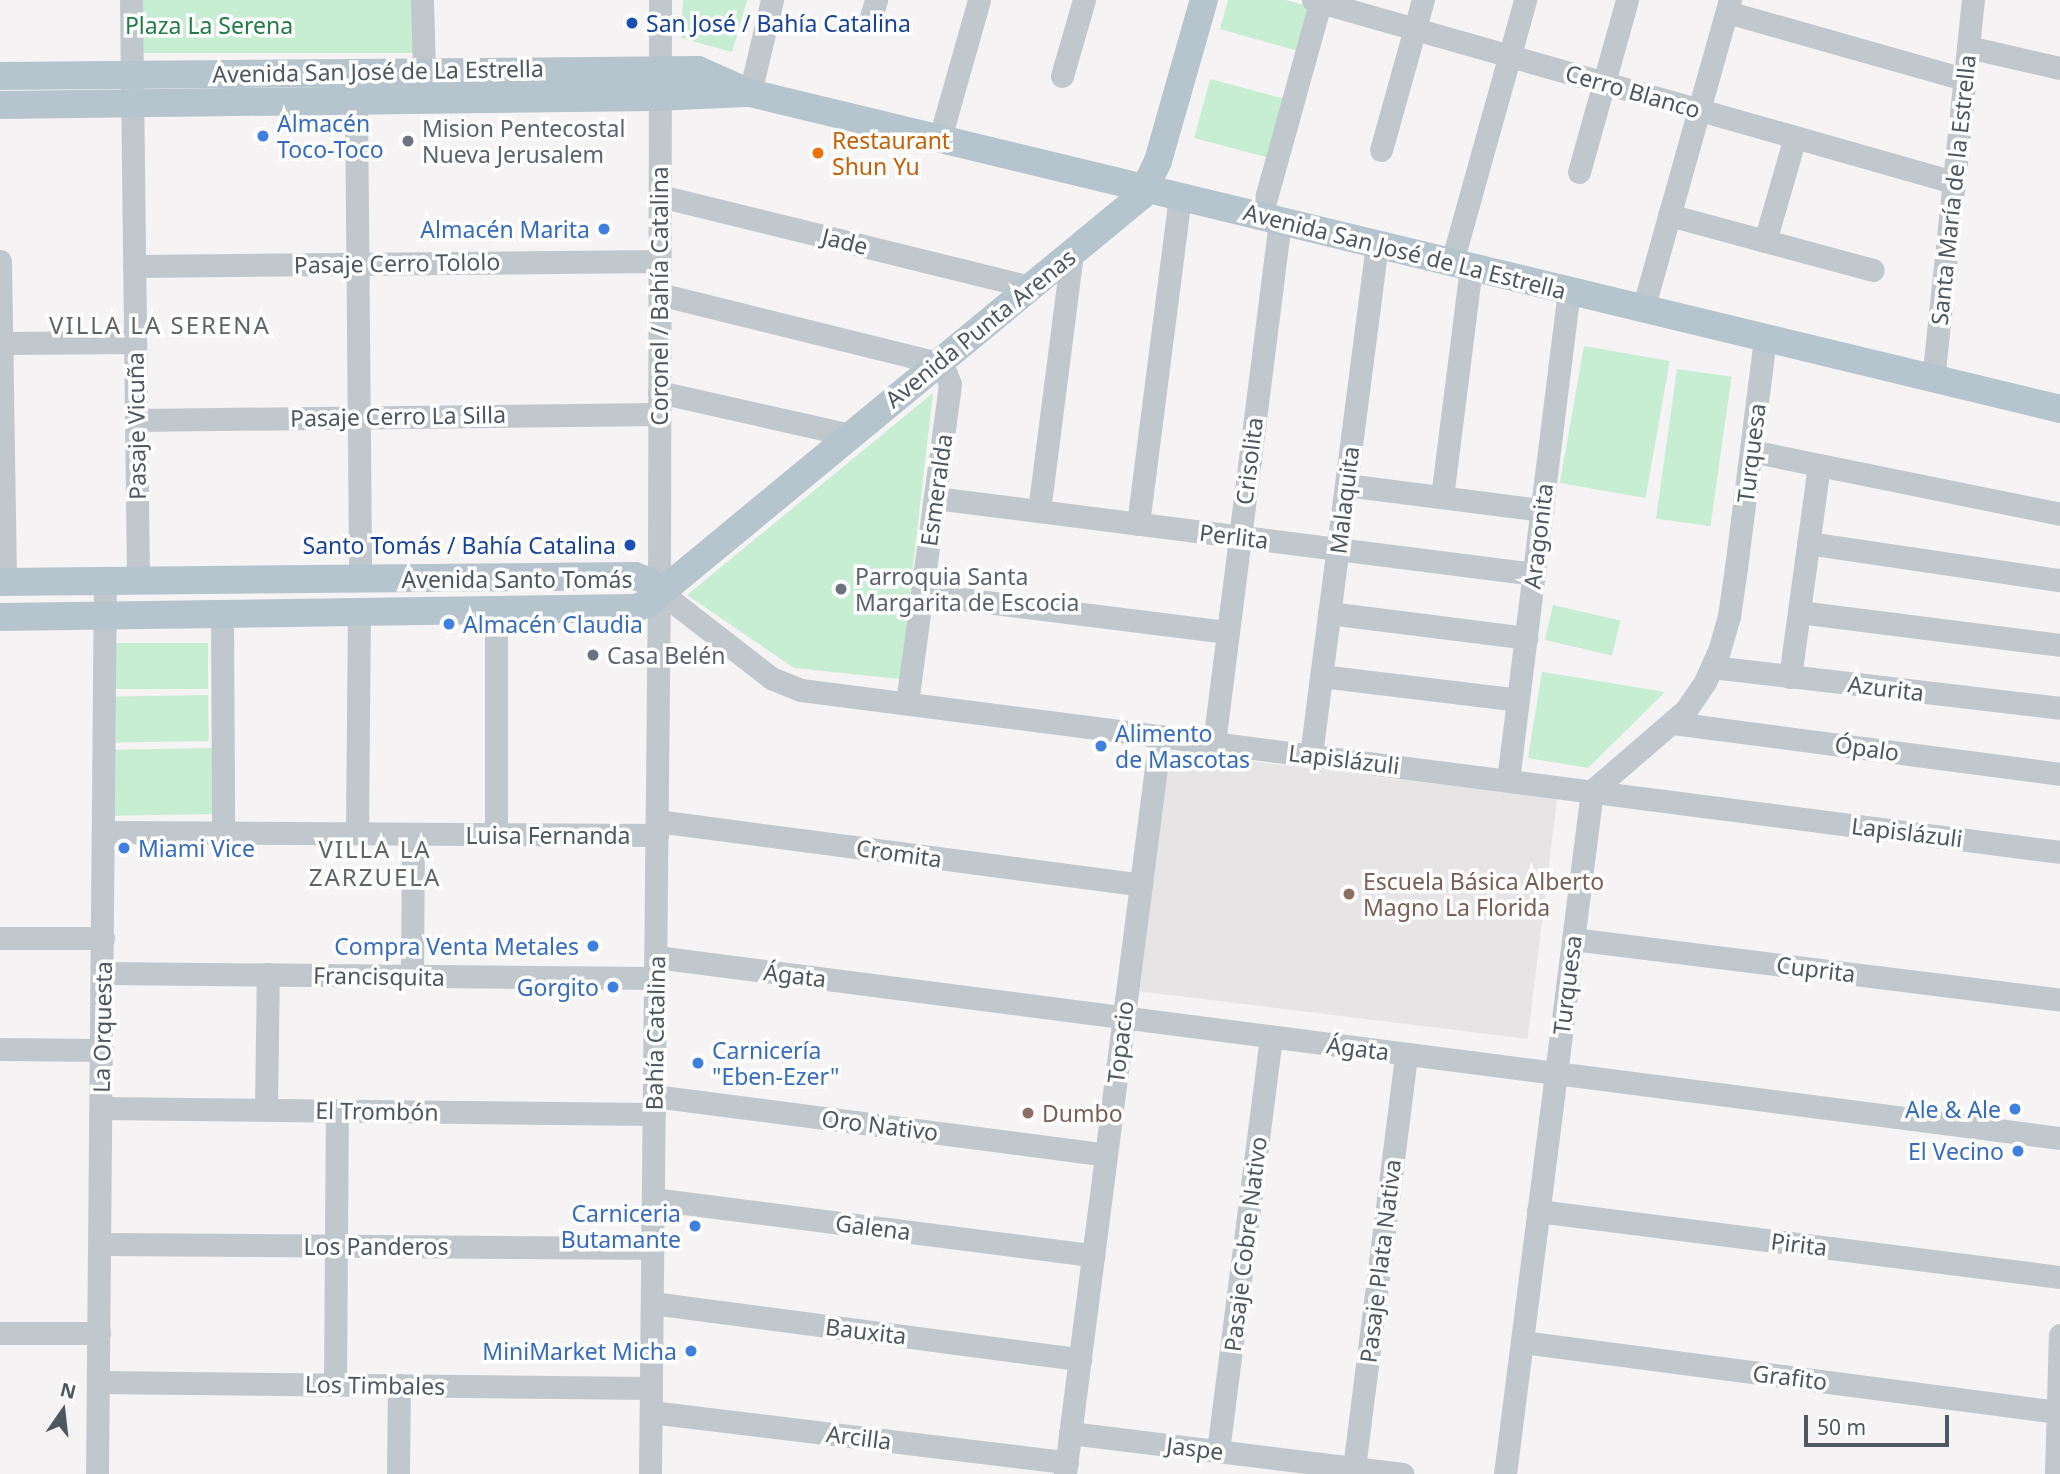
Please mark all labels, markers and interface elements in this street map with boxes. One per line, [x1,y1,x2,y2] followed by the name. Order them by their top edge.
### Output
[646,9,911,37] place label: San José / Bahía Catalina
[125,11,293,39] park label: Plaza La Serena
[624,15,640,31] marker: San José / Bahía Catalina
[1925,53,1981,327] street label: Santa María de la Estrella
[212,54,544,88] street label: Avenida San José de La Estrella
[1562,59,1704,123] street label: Cerro Blanco
[277,109,384,163] place label: Almacén Toco-Toco
[422,114,625,168] place label: Mision Pentecostal Nueva Jerusalem
[832,126,950,180] place label: Restaurant Shun Yu
[255,128,271,144] marker: Almacén Toco-Toco
[400,133,416,149] marker: Mision Pentecostal Nueva Jerusalem
[810,145,826,161] marker: Restaurant Shun Yu
[645,166,673,426] street label: Coronel / Bahía Catalina
[1241,198,1569,304] street label: Avenida San José de La Estrella
[420,215,590,243] place label: Almacén Marita
[596,221,612,237] marker: Almacén Marita
[819,222,871,260] street label: Jade
[879,243,1081,413] street label: Avenida Punta Arenas
[294,247,500,279] street label: Pasaje Cerro Tololo
[51,311,269,339] district label: VILLA LA SERENA
[121,352,151,500] street label: Pasaje Vicuña
[290,400,506,432] street label: Pasaje Cerro La Silla
[1731,402,1771,504] street label: Turquesa
[1230,416,1268,506] street label: Crisolita
[914,432,958,548] street label: Esmeralda
[1324,445,1364,555] street label: Malaquita
[1518,482,1558,590] street label: Aragonita
[1198,518,1270,554] street label: Perlita
[303,531,616,559] place label: Santo Tomás / Bahía Catalina
[622,537,638,553] marker: Santo Tomás / Bahía Catalina
[855,562,1079,616] place label: Parroquia Santa Margarita de Escocia
[402,565,632,593] street label: Avenida Santo Tomás
[833,581,849,597] marker: Parroquia Santa Margarita de Escocia
[463,610,643,638] place label: Almacén Claudia
[441,616,457,632] marker: Almacén Claudia
[607,641,725,669] place label: Casa Belén
[585,647,601,663] marker: Casa Belén
[1846,670,1926,706] street label: Azurita
[1115,719,1250,773] place label: Alimento de Mascotas
[1833,730,1901,766] street label: Ópalo
[1093,738,1109,754] marker: Alimento de Mascotas
[1287,738,1401,780] street label: Lapislázuli
[1850,811,1964,853] street label: Lapislázuli
[466,821,630,849] street label: Luisa Fernanda
[854,833,944,873] street label: Cromita
[138,834,255,862] place label: Miami Vice
[310,835,440,891] district label: VILLA LA ZARZUELA
[116,840,132,856] marker: Miami Vice
[1363,867,1604,921] place label: Escuela Básica Alberto Magno La Florida
[1341,886,1357,902] marker: Escuela Básica Alberto Magno La Florida
[334,932,579,960] place label: Compra Venta Metales
[1547,934,1587,1036] street label: Turquesa
[585,938,601,954] marker: Compra Venta Metales
[1775,950,1857,988] street label: Cuprita
[640,956,670,1110] street label: Bahía Catalina
[762,957,828,993] street label: Ágata
[87,961,117,1093] street label: La Orquesta
[313,961,445,991] street label: Francisquita
[517,973,599,1001] place label: Gorgito
[605,979,621,995] marker: Gorgito
[1101,999,1139,1085] street label: Topacio
[1325,1030,1391,1066] street label: Ágata
[712,1036,839,1090] place label: Carnicería "Eben-Ezer"
[690,1055,706,1071] marker: Carnicería "Eben-Ezer"
[1905,1095,2001,1123] place label: Ale & Ale
[315,1096,439,1126] street label: El Trombón
[1042,1099,1123,1127] place label: Dumbo
[2007,1101,2023,1117] marker: Ale & Ale
[820,1104,940,1146] street label: Oro Nativo
[1020,1105,1036,1121] marker: Dumbo
[1218,1135,1272,1353] street label: Pasaje Cobre Nativo
[1908,1137,2004,1165] place label: El Vecino
[2010,1143,2026,1159] marker: El Vecino
[1354,1158,1406,1364] street label: Pasaje Plata Nativa
[561,1199,681,1253] place label: Carniceria Butamante
[834,1209,912,1245] street label: Galena
[687,1218,703,1234] marker: Carniceria Butamante
[1769,1227,1829,1261] street label: Pirita
[303,1232,449,1260] street label: Los Panderos
[824,1312,908,1350] street label: Bauxita
[482,1337,677,1365] place label: MiniMarket Micha
[683,1343,699,1359] marker: MiniMarket Micha
[1751,1359,1829,1395] street label: Grafito
[305,1370,445,1400] street label: Los Timbales
[28,1376,98,1446] north arrow
[57,1376,79,1405] text: N
[1808,1400,1953,1444] scale bar
[1817,1413,1866,1441] text: 50 m
[825,1419,893,1455] street label: Arcilla
[1165,1431,1225,1465] street label: Jaspe

